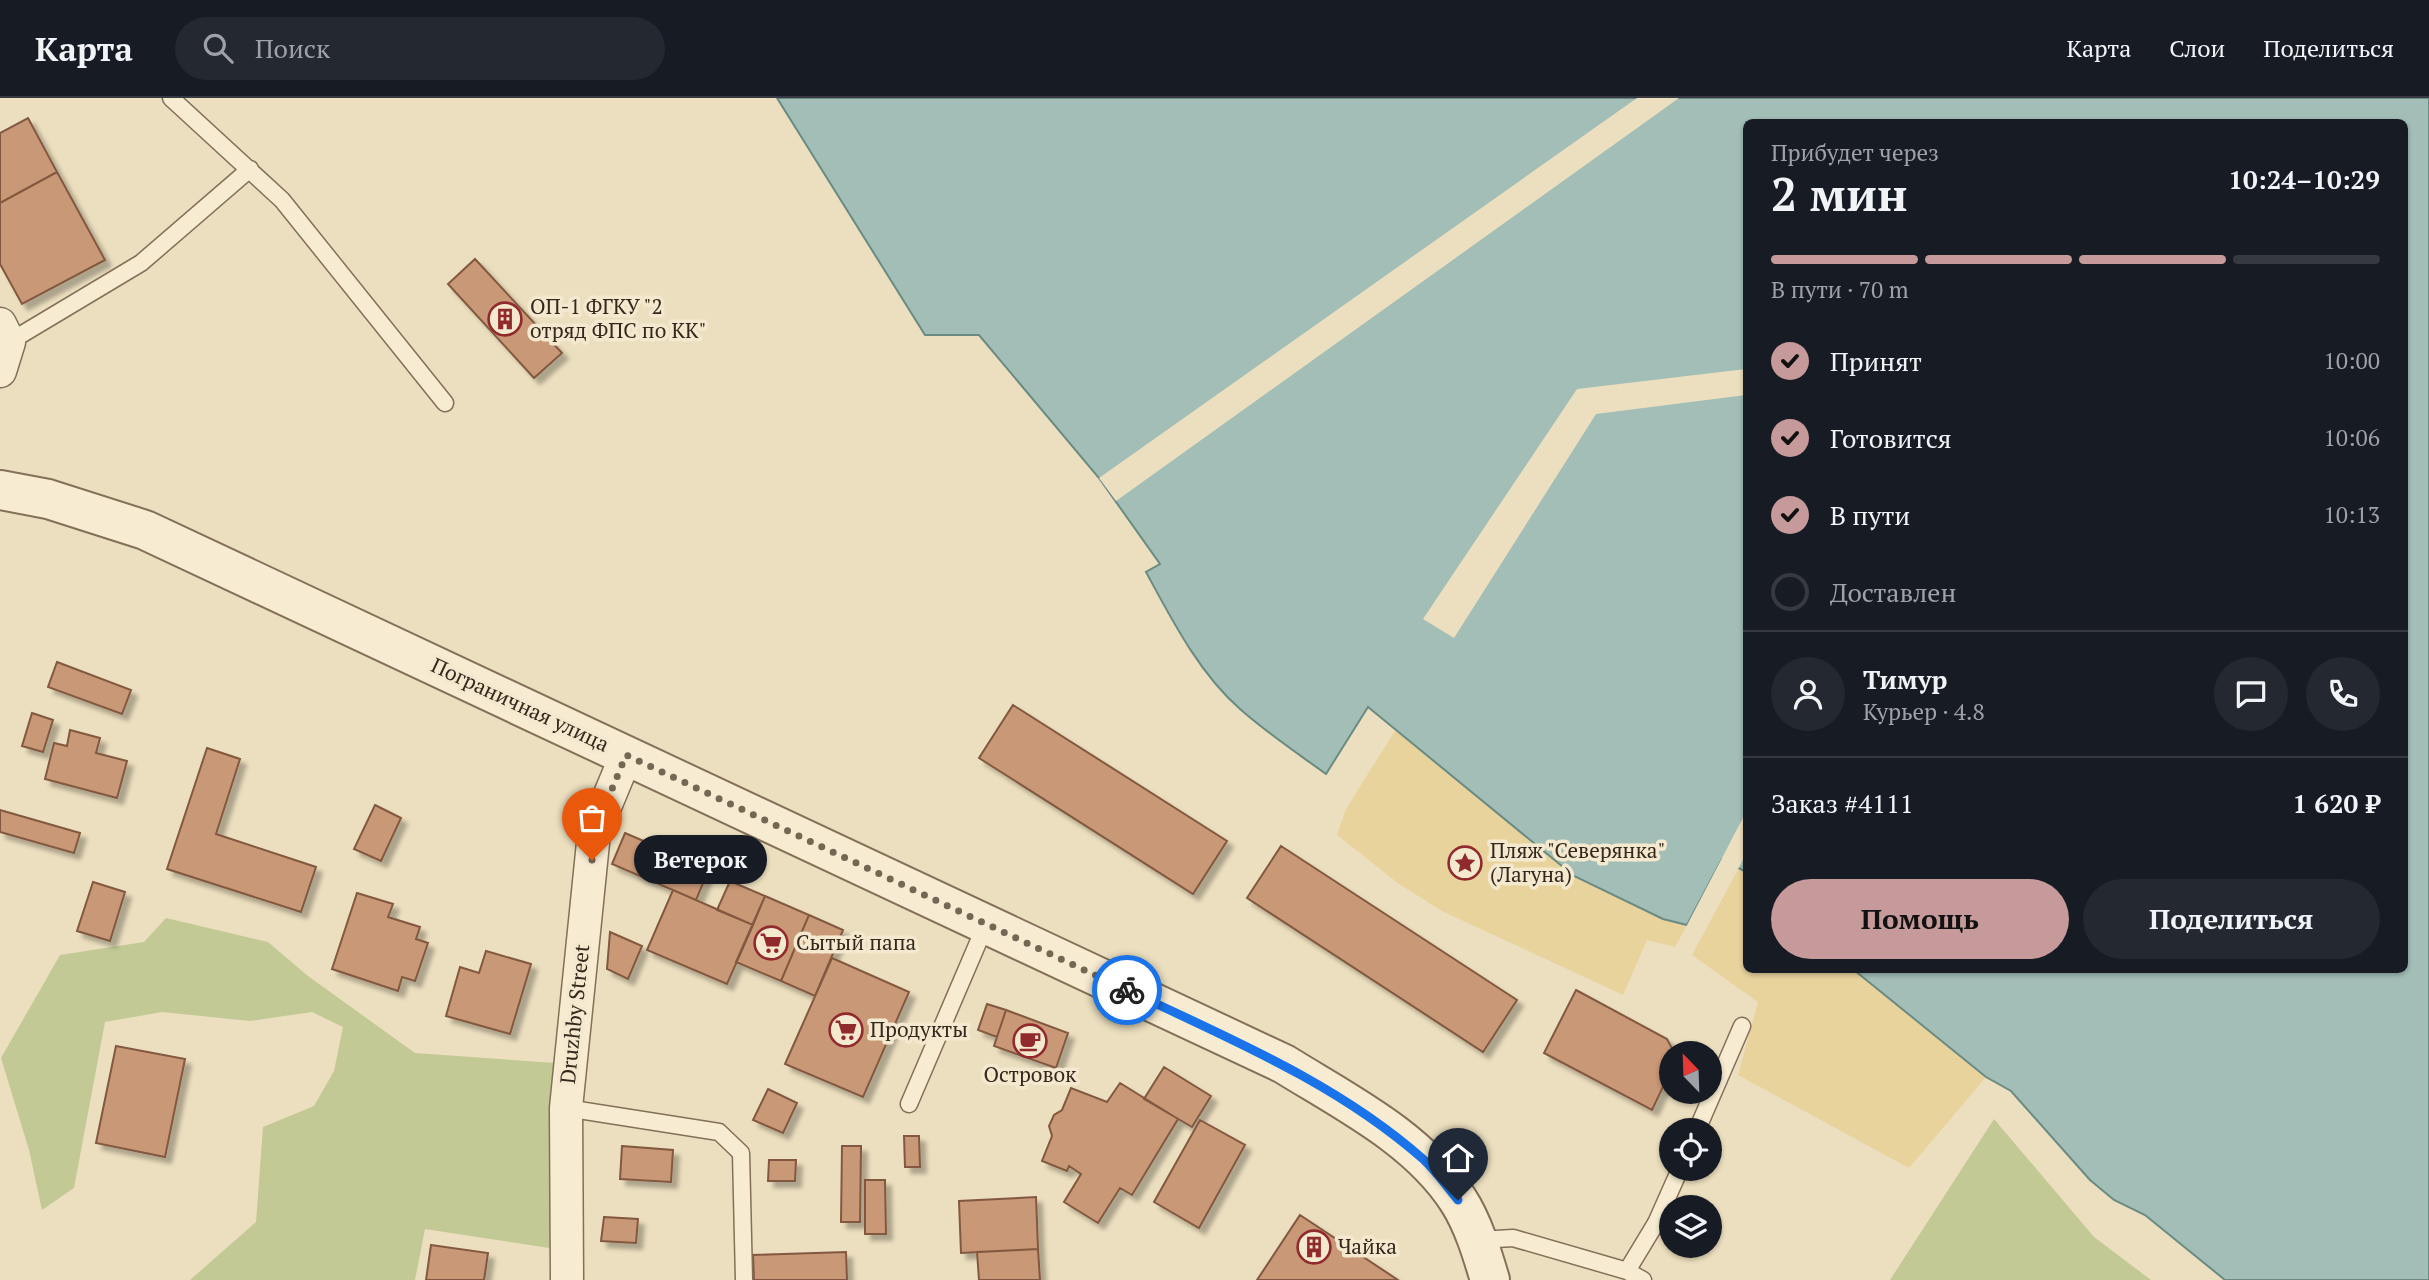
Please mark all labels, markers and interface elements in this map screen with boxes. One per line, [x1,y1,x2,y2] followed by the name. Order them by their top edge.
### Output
[175,17,665,80] search box
[35,27,133,70] text: Карта
[199,29,237,67] icon: search
[255,31,330,65] text: Поиск
[2066,32,2131,64] text: Карта
[2169,32,2225,64] text: Слои
[2263,32,2394,64] text: Поделиться
[1771,137,1939,168] text: Прибудет через
[2228,162,2380,196] text: 10:24–10:29
[1771,163,1908,224] text: 2 мин
[1771,274,1909,305] text: В пути · 70 m
[530,292,707,344] place label: ОП-1 ФГКУ "2 отряд ФПС по КК"
[486,300,524,338] building icon: ОП-1 ФГКУ "2 отряд ФПС по КК"
[1771,342,1809,380] icon: check
[1830,344,1922,378] text: Принят
[2323,345,2380,376] text: 10:00
[1771,419,1809,457] icon: check
[1830,421,1952,455] text: Готовится
[2323,422,2380,453] text: 10:06
[1771,496,1809,534] icon: check
[1830,498,1910,532] text: В пути
[2323,499,2380,530] text: 10:13
[1830,575,1956,609] text: Доставлен
[427,651,614,758] street label: Пограничная улица
[1771,657,1845,731] button: person
[2214,657,2288,731] button: chat
[2306,657,2380,731] button: phone
[1863,662,1947,696] text: Тимур
[1863,696,1985,727] text: Курьер · 4.8
[1771,786,1914,820] text: Заказ #4111
[2293,786,2380,820] text: 1 620 ₽
[562,788,622,860] pin
[573,799,611,837] icon: bag
[634,836,767,884] callout: Ветерок
[1490,836,1665,888] place label: Пляж "Северянка" (Лагуна)
[654,844,747,875] text: Ветерок
[1446,844,1484,882] place icon: Пляж "Северянка" (Лагуна)
[1771,879,2069,959] button: Помощь
[2083,879,2380,959] button: Поделиться
[752,924,790,962] supermarket icon: Сытый папа
[796,928,916,956] place label: Сытый папа
[553,942,595,1085] street label: Druzhby Street
[1092,955,1162,1025] courier
[1108,971,1146,1009] icon: bike
[827,1011,865,1049] supermarket icon: Продукты
[870,1015,968,1043] place label: Продукты
[1011,1022,1049,1060] cafe icon: Островок
[1659,1041,1722,1104] north arrow
[1659,1041,1722,1258] map controls
[984,1060,1077,1088] place label: Островок
[1659,1118,1722,1181] button: locate
[1428,1128,1488,1200] pin
[1439,1139,1477,1177] icon: home
[1659,1195,1722,1258] button: layers
[1295,1228,1333,1266] building icon: Чайка
[1338,1232,1397,1260] place label: Чайка

